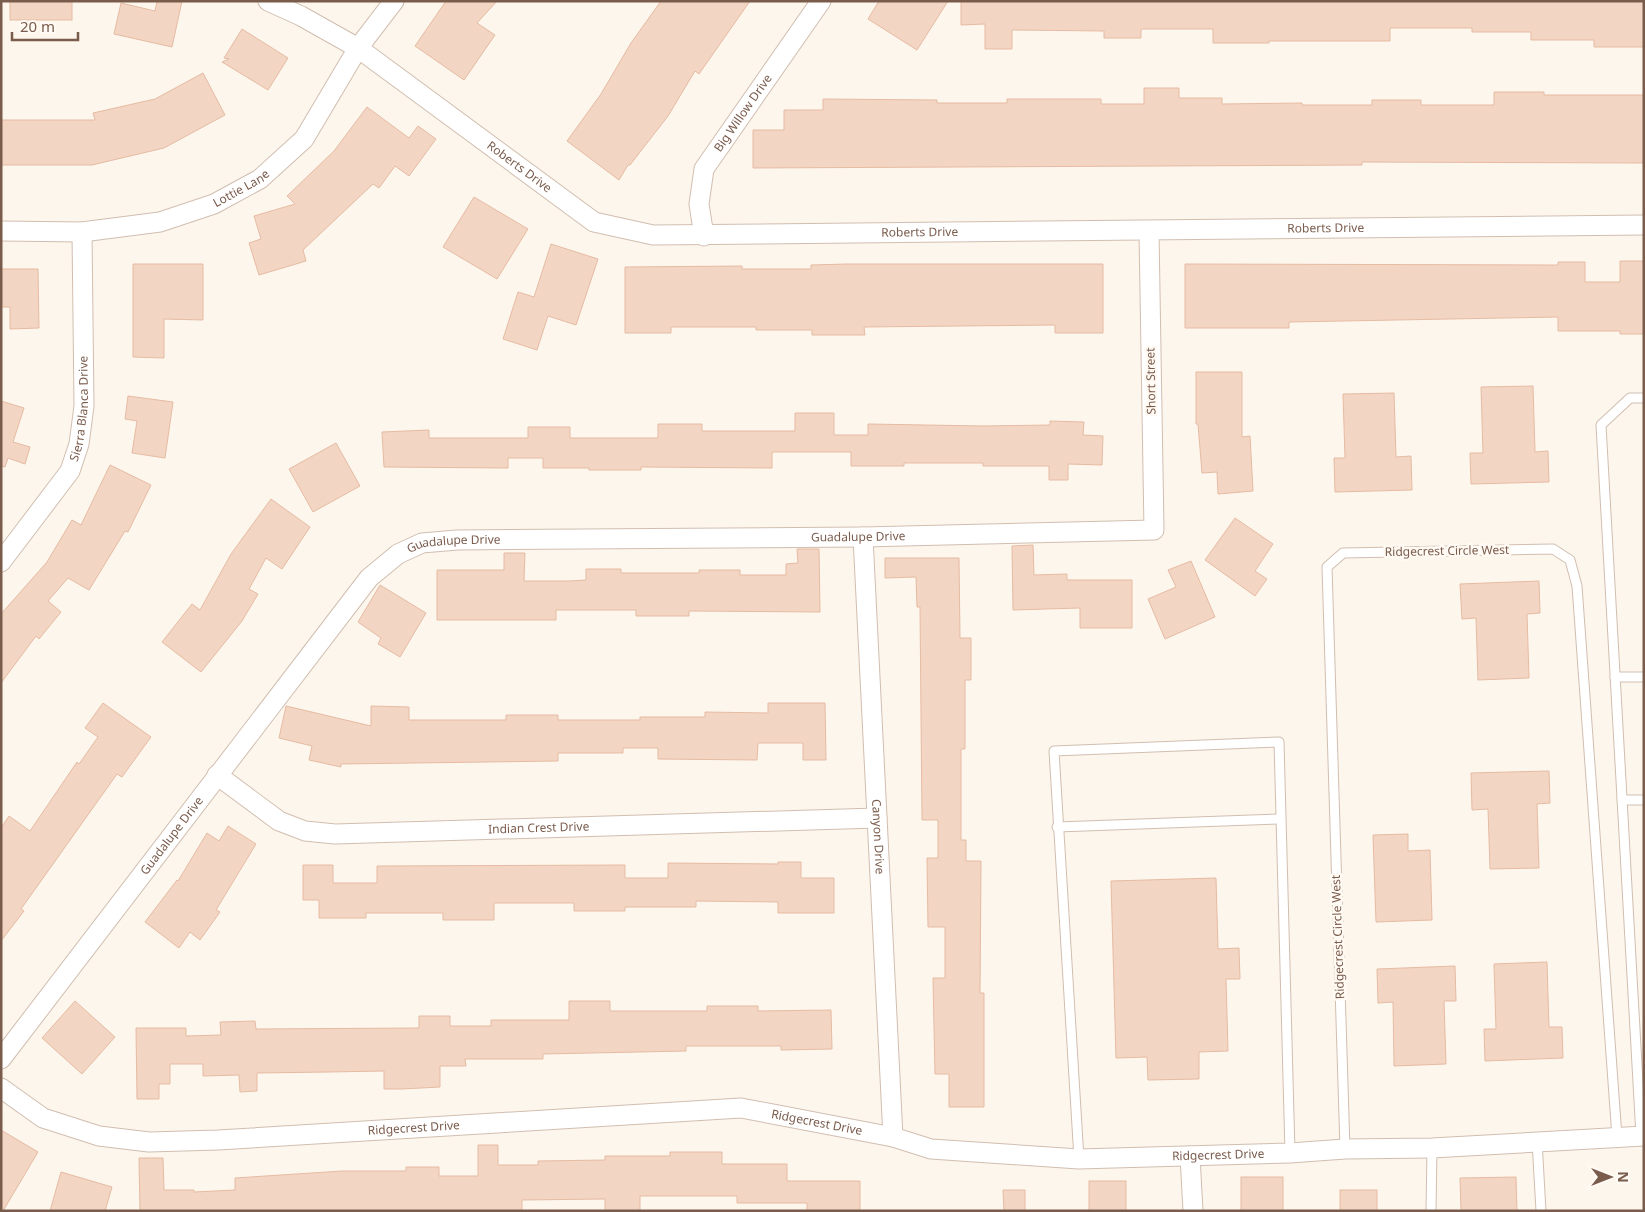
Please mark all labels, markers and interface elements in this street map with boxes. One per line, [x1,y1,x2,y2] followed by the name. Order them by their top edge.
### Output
[12,10,79,42] scale bar
[20,16,55,36] text: 20 m
[710,70,776,155] street label: Big Willow Drive
[484,137,556,196] street label: Roberts Drive
[210,165,273,211] street label: Lottie Lane
[1287,219,1364,237] street label: Roberts Drive
[881,223,958,241] street label: Roberts Drive
[1141,347,1160,415] street label: Short Street
[65,355,92,464] street label: Sierra Blanca Drive
[811,527,906,545] street label: Guadalupe Drive
[404,531,501,557] street label: Guadalupe Drive
[1385,541,1510,560] street label: Ridgecrest Circle West
[136,793,207,878] street label: Guadalupe Drive
[868,799,889,875] street label: Canyon Drive
[488,817,590,837] street label: Indian Crest Drive
[1327,874,1348,1000] street label: Ridgecrest Circle West
[770,1105,864,1139] street label: Ridgecrest Drive
[367,1116,461,1139] street label: Ridgecrest Drive
[1172,1145,1265,1164] street label: Ridgecrest Drive
[1585,1152,1635,1202] north arrow
[1614,1171,1633,1183] text: N

